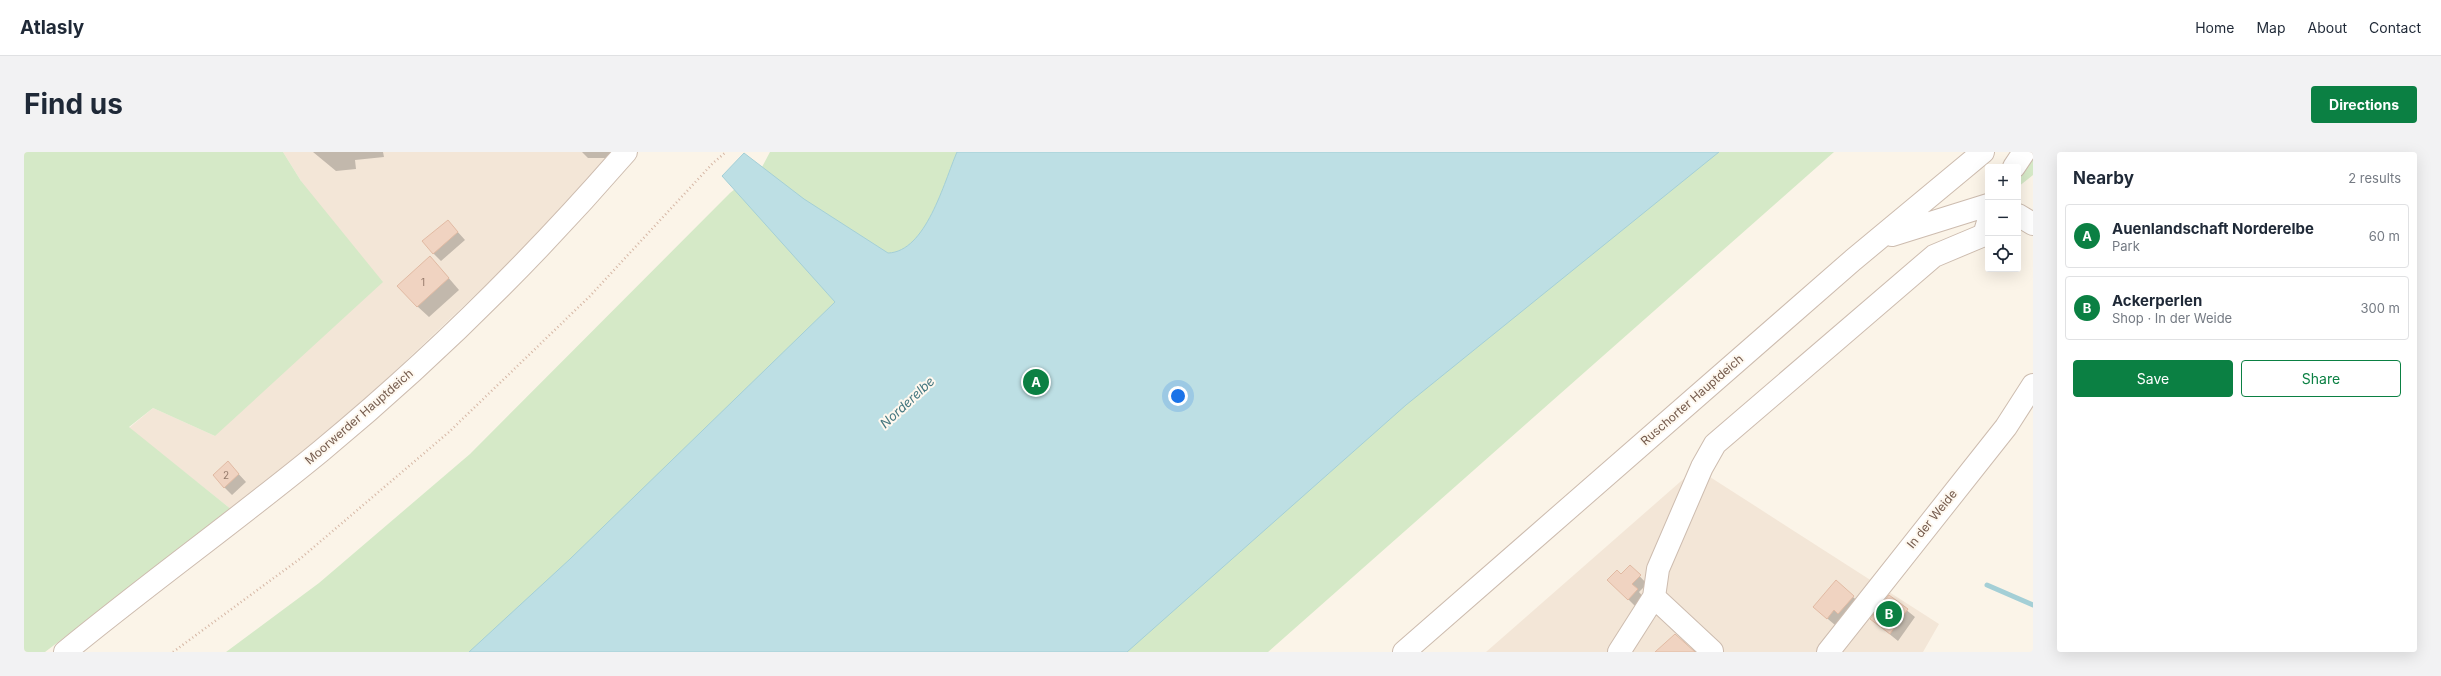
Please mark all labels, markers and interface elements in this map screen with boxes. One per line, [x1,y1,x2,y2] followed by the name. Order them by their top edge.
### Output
[20,16,84,39] text: Atlasly
[2195,19,2234,36] text: Home
[2256,19,2286,36] text: Map
[2308,19,2347,36] text: About
[2369,19,2421,36] text: Contact
[2311,86,2417,123] button: Directions
[24,87,123,121] text: Find us
[1985,164,2021,272] map controls
[1985,164,2021,200] button: +
[2073,168,2134,188] text: Nearby
[2348,170,2401,186] text: 2 results
[1985,200,2021,236] button: −
[2112,219,2314,238] text: Auenlandschaft Norderelbe
[2082,228,2092,244] text: A
[2369,228,2400,244] text: 60 m
[1985,236,2021,272] button: locate
[2112,238,2140,254] text: Park
[421,276,425,288] house number: 1
[2112,291,2202,310] text: Ackerperlen
[2083,300,2091,316] text: B
[2361,300,2400,316] text: 300 m
[2112,310,2232,326] text: Shop · In der Weide
[1637,351,1746,448] street label: Ruschorter Hauptdeich
[2073,360,2233,397] button: Save
[2241,360,2401,397] button: Share
[302,366,416,468] street label: Moorwerder Hauptdeich
[1023,367,1049,397] pin: A
[876,373,938,431] water label: Norderelbe
[1168,386,1188,406] your location
[223,469,229,481] house number: 2
[1903,486,1960,551] street label: In der Weide
[1876,599,1902,629] pin: B

